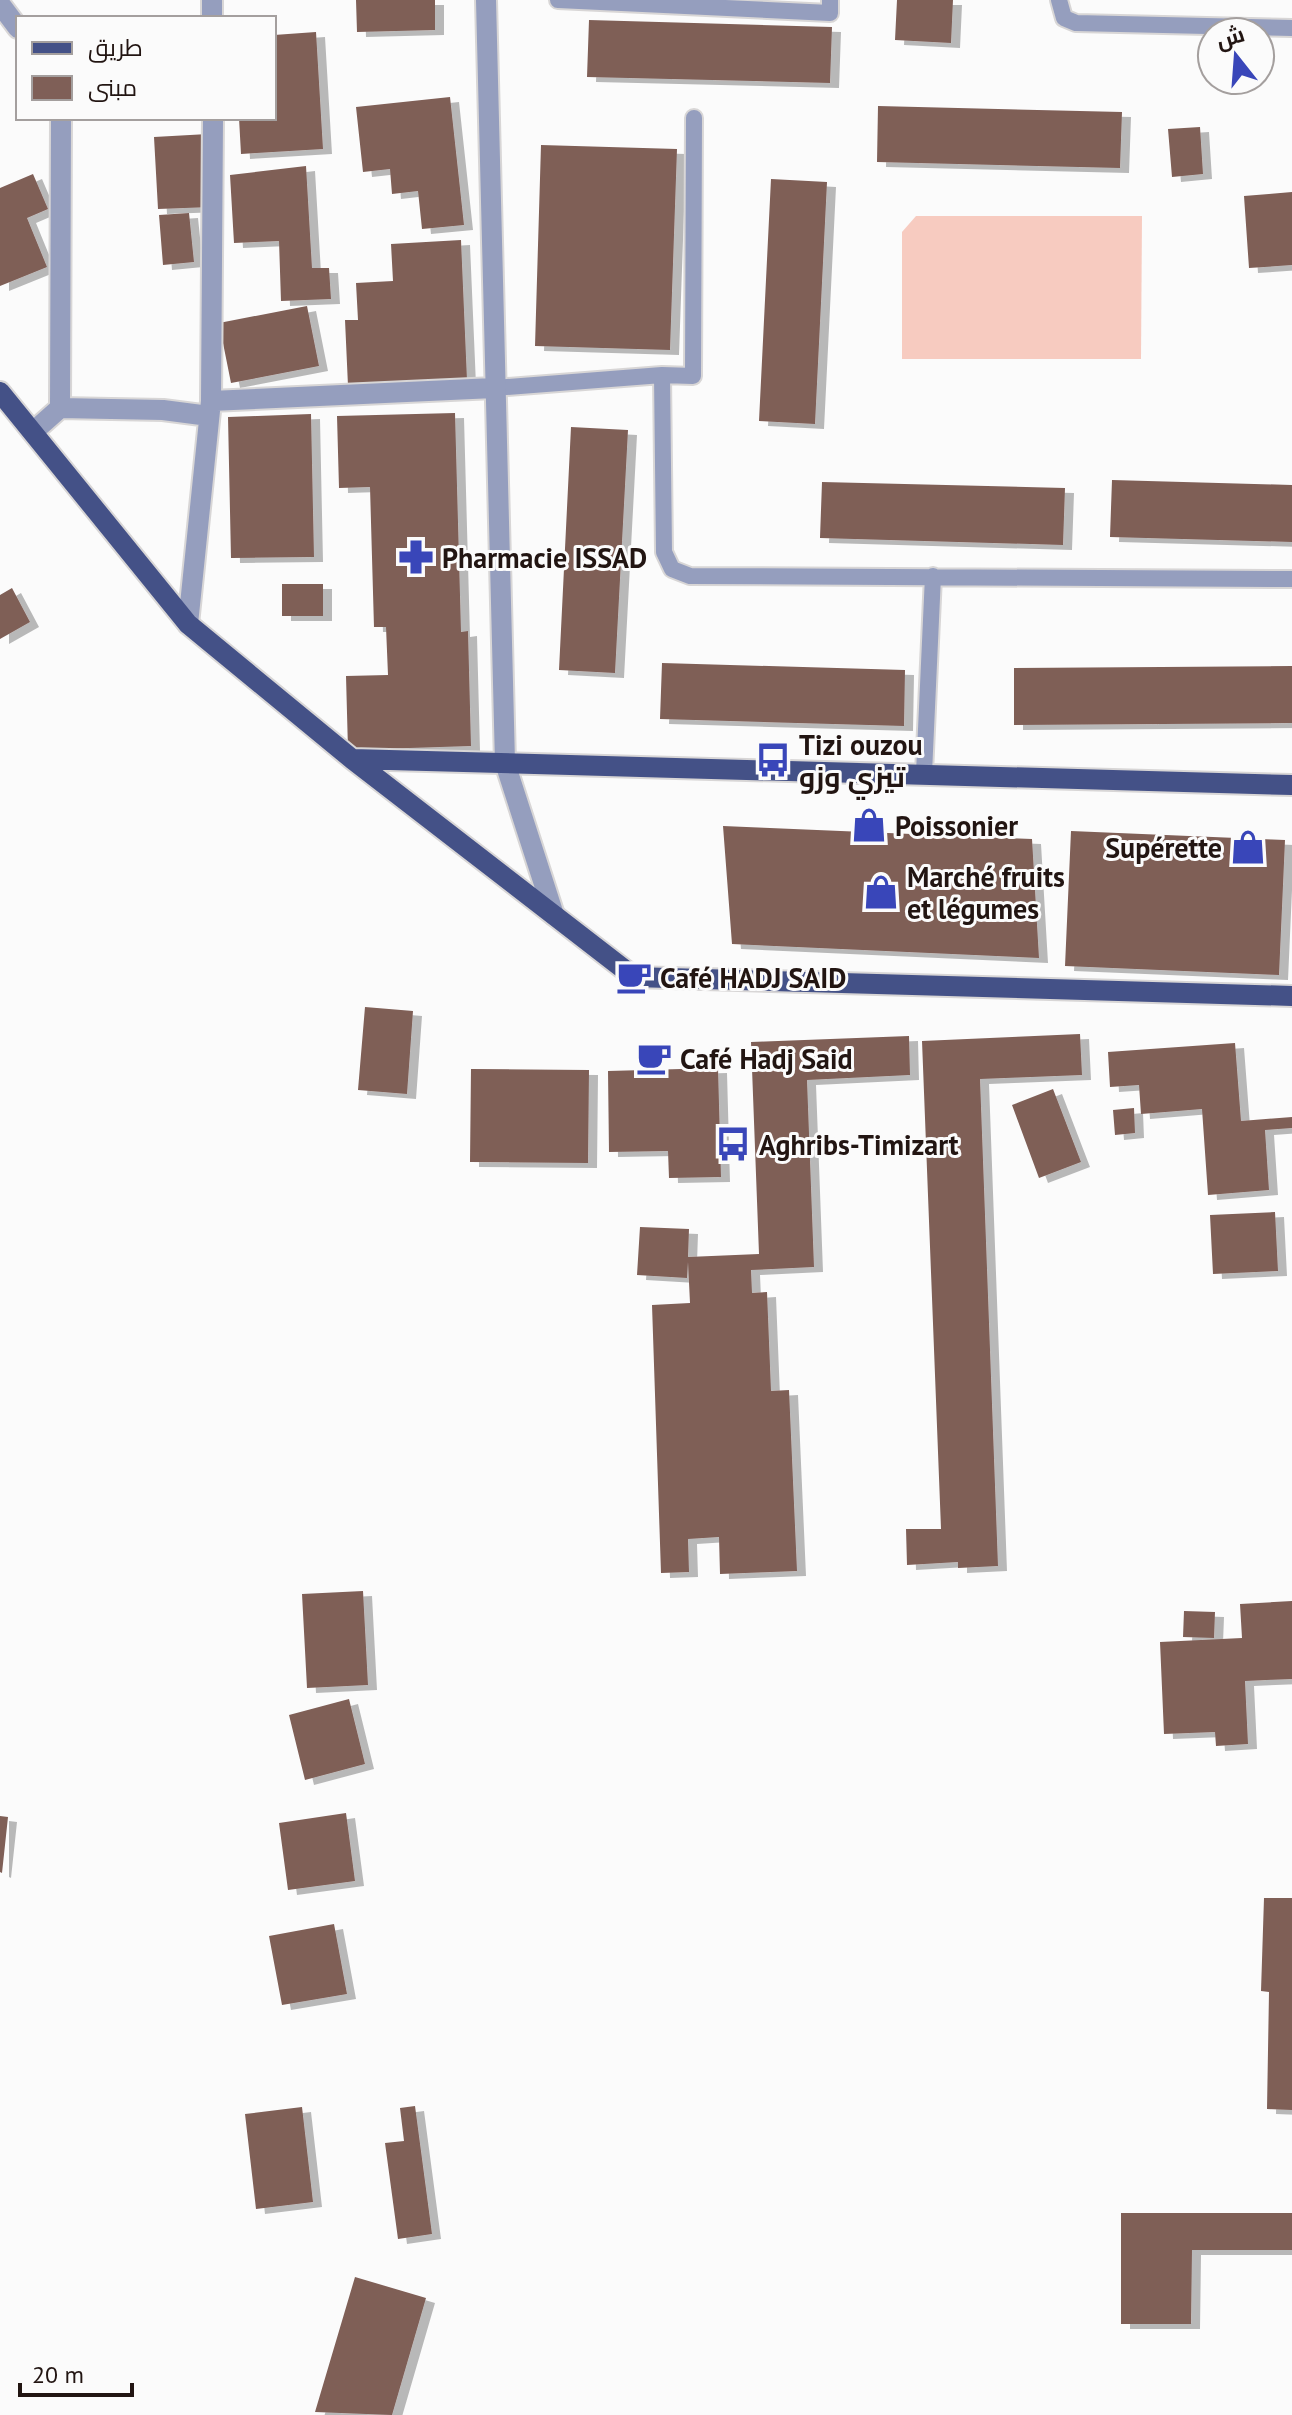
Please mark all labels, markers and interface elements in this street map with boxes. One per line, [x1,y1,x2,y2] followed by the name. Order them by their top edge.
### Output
[16,16,276,120] legend
[1196,16,1276,96] north arrow
[1213,19,1248,54] text: ش
[88,32,143,63] text: طريق
[88,72,137,103] text: مبنى
[397,538,435,576] pharmacy icon: Pharmacie ISSAD
[442,539,647,576] place label: Pharmacie ISSAD
[799,726,923,800] place label: Tizi ouzou تيزي وزو
[754,741,792,779] bus stop icon: Tizi ouzou تيزي وزو
[850,806,888,844] shop icon: Poissonier
[895,807,1018,844] place label: Poissonier
[1229,828,1267,866] shop icon: Supérette
[1105,829,1222,866] place label: Supérette
[907,858,1065,927] place label: Marché fruits et légumes
[862,873,900,911] shop icon: Marché fruits et légumes
[615,958,653,996] cafe icon: Café HADJ SAID
[660,959,846,996] place label: Café HADJ SAID
[635,1039,673,1077] cafe icon: Café Hadj Said
[680,1040,853,1077] place label: Café Hadj Said
[714,1125,752,1163] bus stop icon: Aghribs-Timizart
[759,1126,959,1163] place label: Aghribs-Timizart
[20,2347,132,2397] scale bar
[32,2359,84,2390] text: 20 m

